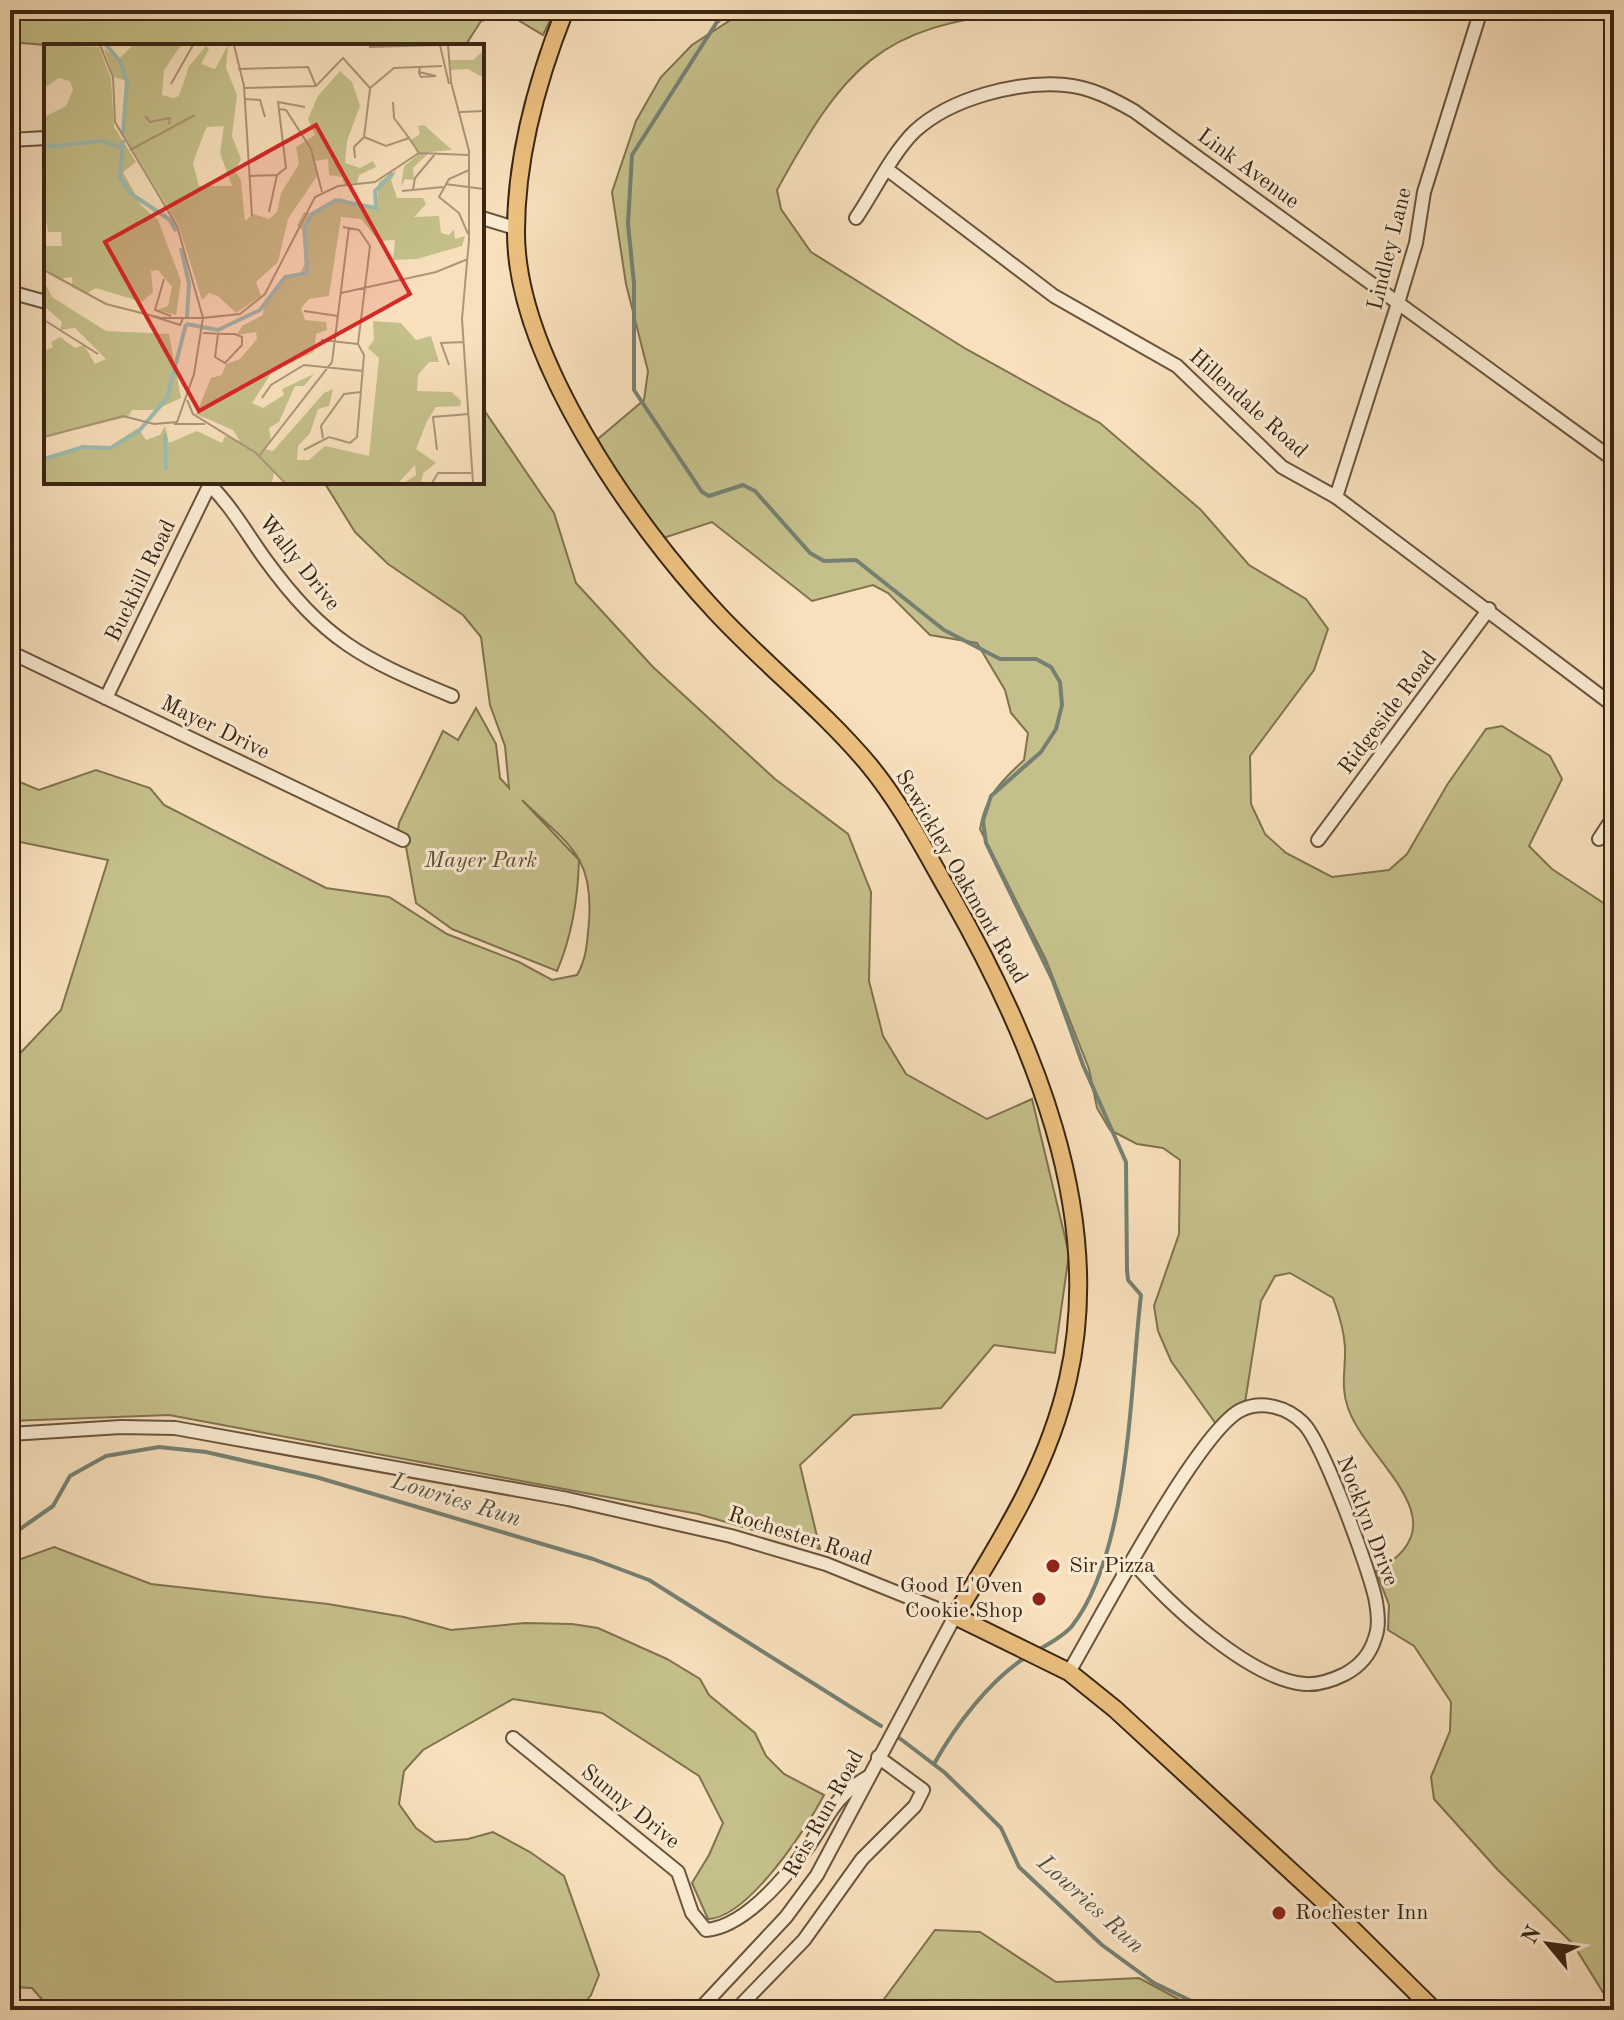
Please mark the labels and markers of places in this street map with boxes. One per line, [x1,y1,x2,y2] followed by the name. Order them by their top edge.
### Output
[1069,1555,1155,1577] place label: Sir Pizza
[1044,1557,1062,1575] marker: Sir Pizza
[900,1575,1023,1622] place label: Good L'Oven Cookie Shop
[1030,1590,1048,1608] marker: Good L'Oven Cookie Shop
[1295,1902,1428,1924] place label: Rochester Inn
[1270,1904,1288,1922] marker: Rochester Inn

